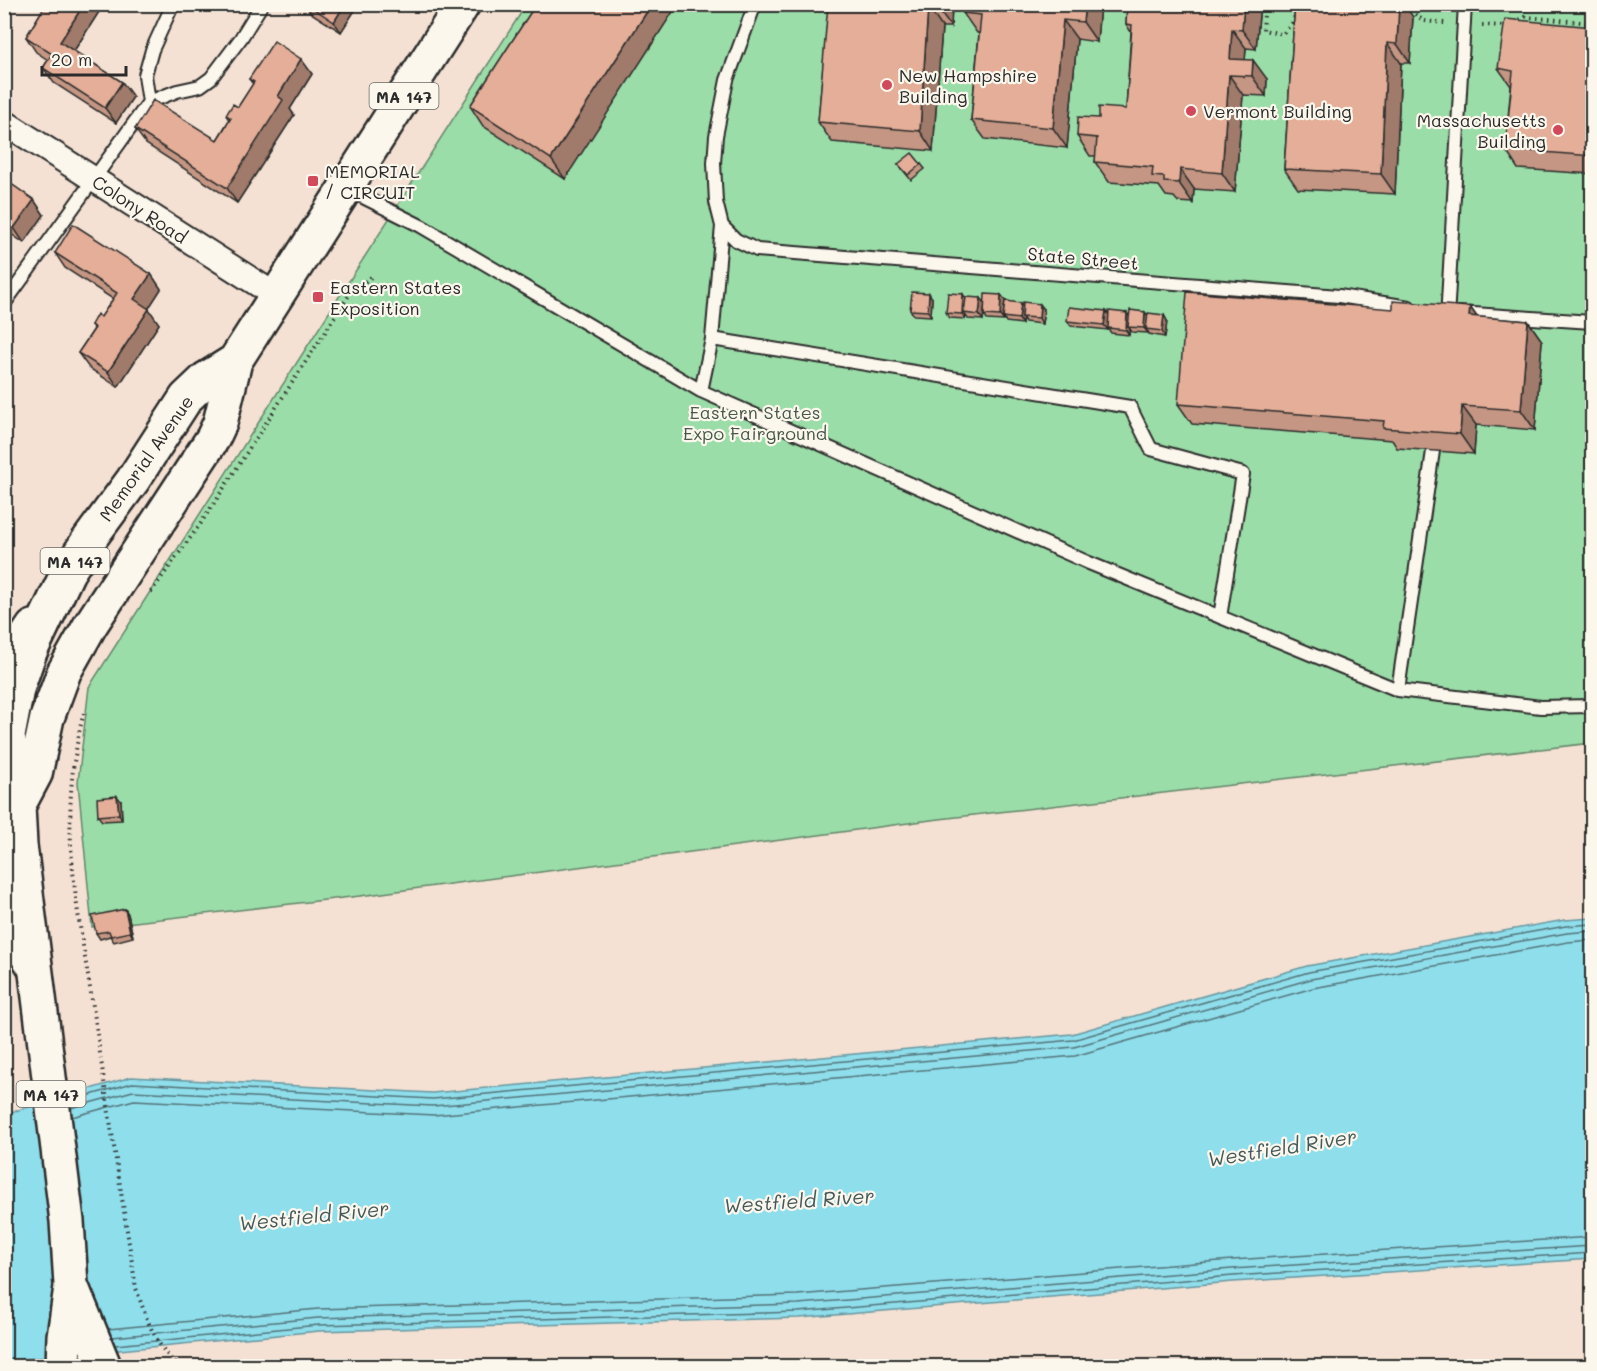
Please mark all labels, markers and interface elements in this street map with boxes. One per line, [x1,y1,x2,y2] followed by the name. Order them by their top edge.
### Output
[42,39,126,77] scale bar
[51,47,92,71] text: 20 m
[899,63,1037,108] place label: New Hampshire Building
[880,78,894,92] marker: New Hampshire Building
[370,83,438,109] road number: MA 147
[1203,99,1352,123] place label: Vermont Building
[1184,104,1198,118] marker: Vermont Building
[1417,108,1546,153] place label: Massachusetts Building
[1551,123,1565,137] marker: Massachusetts Building
[325,159,420,204] place label: MEMORIAL / CIRCUIT
[88,169,192,249] street label: Colony Road
[306,174,320,188] marker: MEMORIAL / CIRCUIT
[1026,241,1140,275] street label: State Street
[330,275,461,320] place label: Eastern States Exposition
[311,290,325,304] marker: Eastern States Exposition
[93,390,199,526] street label: Memorial Avenue
[683,400,827,445] park label: Eastern States Expo Fairground
[40,548,110,574] road number: MA 147
[16,1081,86,1107] road number: MA 147
[1206,1122,1358,1172] water label: Westfield River
[723,1182,875,1218] water label: Westfield River
[238,1194,390,1236] water label: Westfield River

